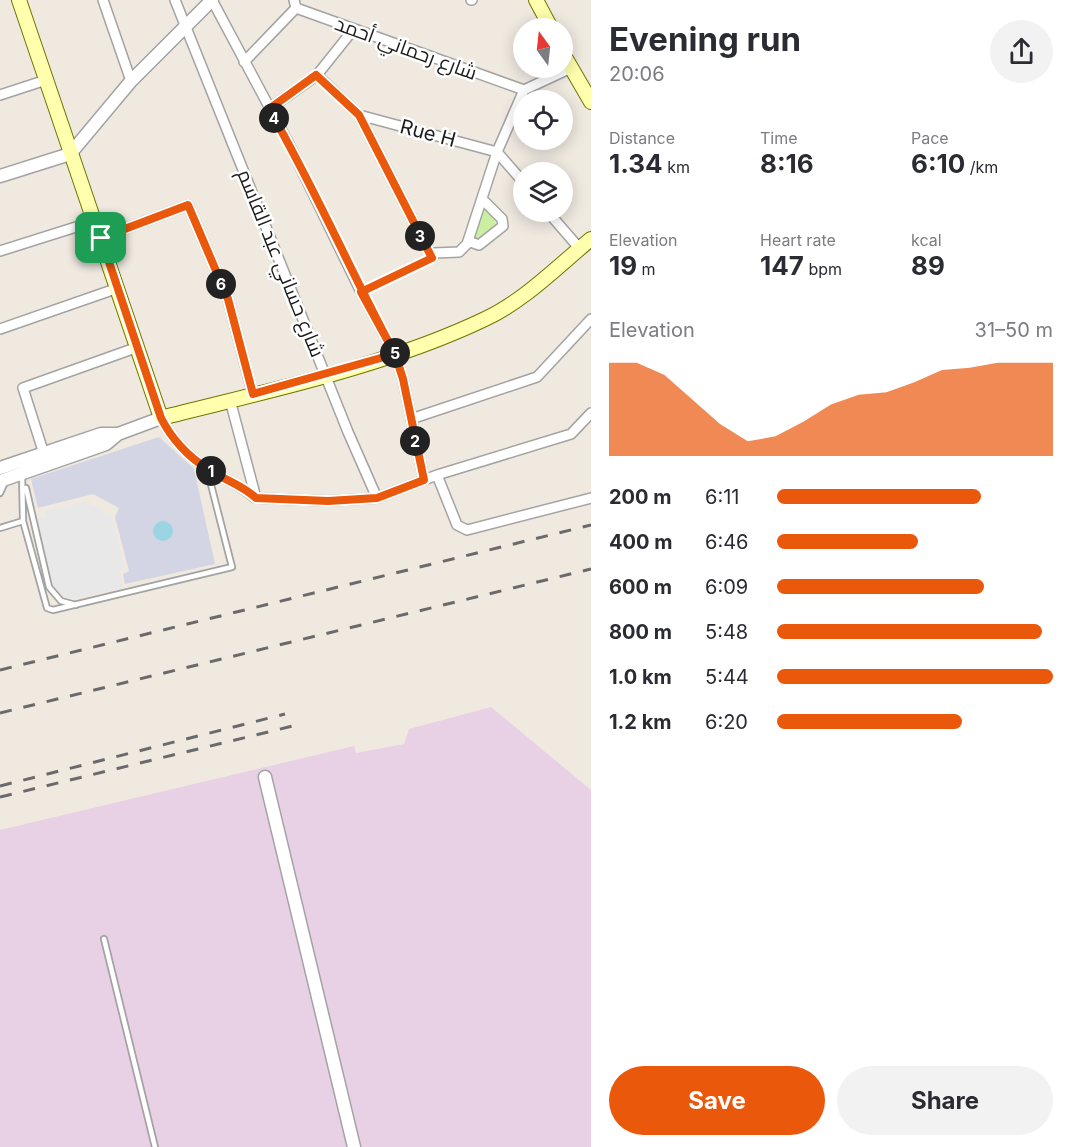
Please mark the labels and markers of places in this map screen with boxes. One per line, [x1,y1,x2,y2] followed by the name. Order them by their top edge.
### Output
[259,103,289,133] pin: 4
[75,212,126,263] pin
[405,221,435,251] pin: 3
[206,269,236,299] pin: 6
[380,338,410,368] pin: 5
[400,426,430,456] pin: 2
[196,456,226,486] pin: 1

